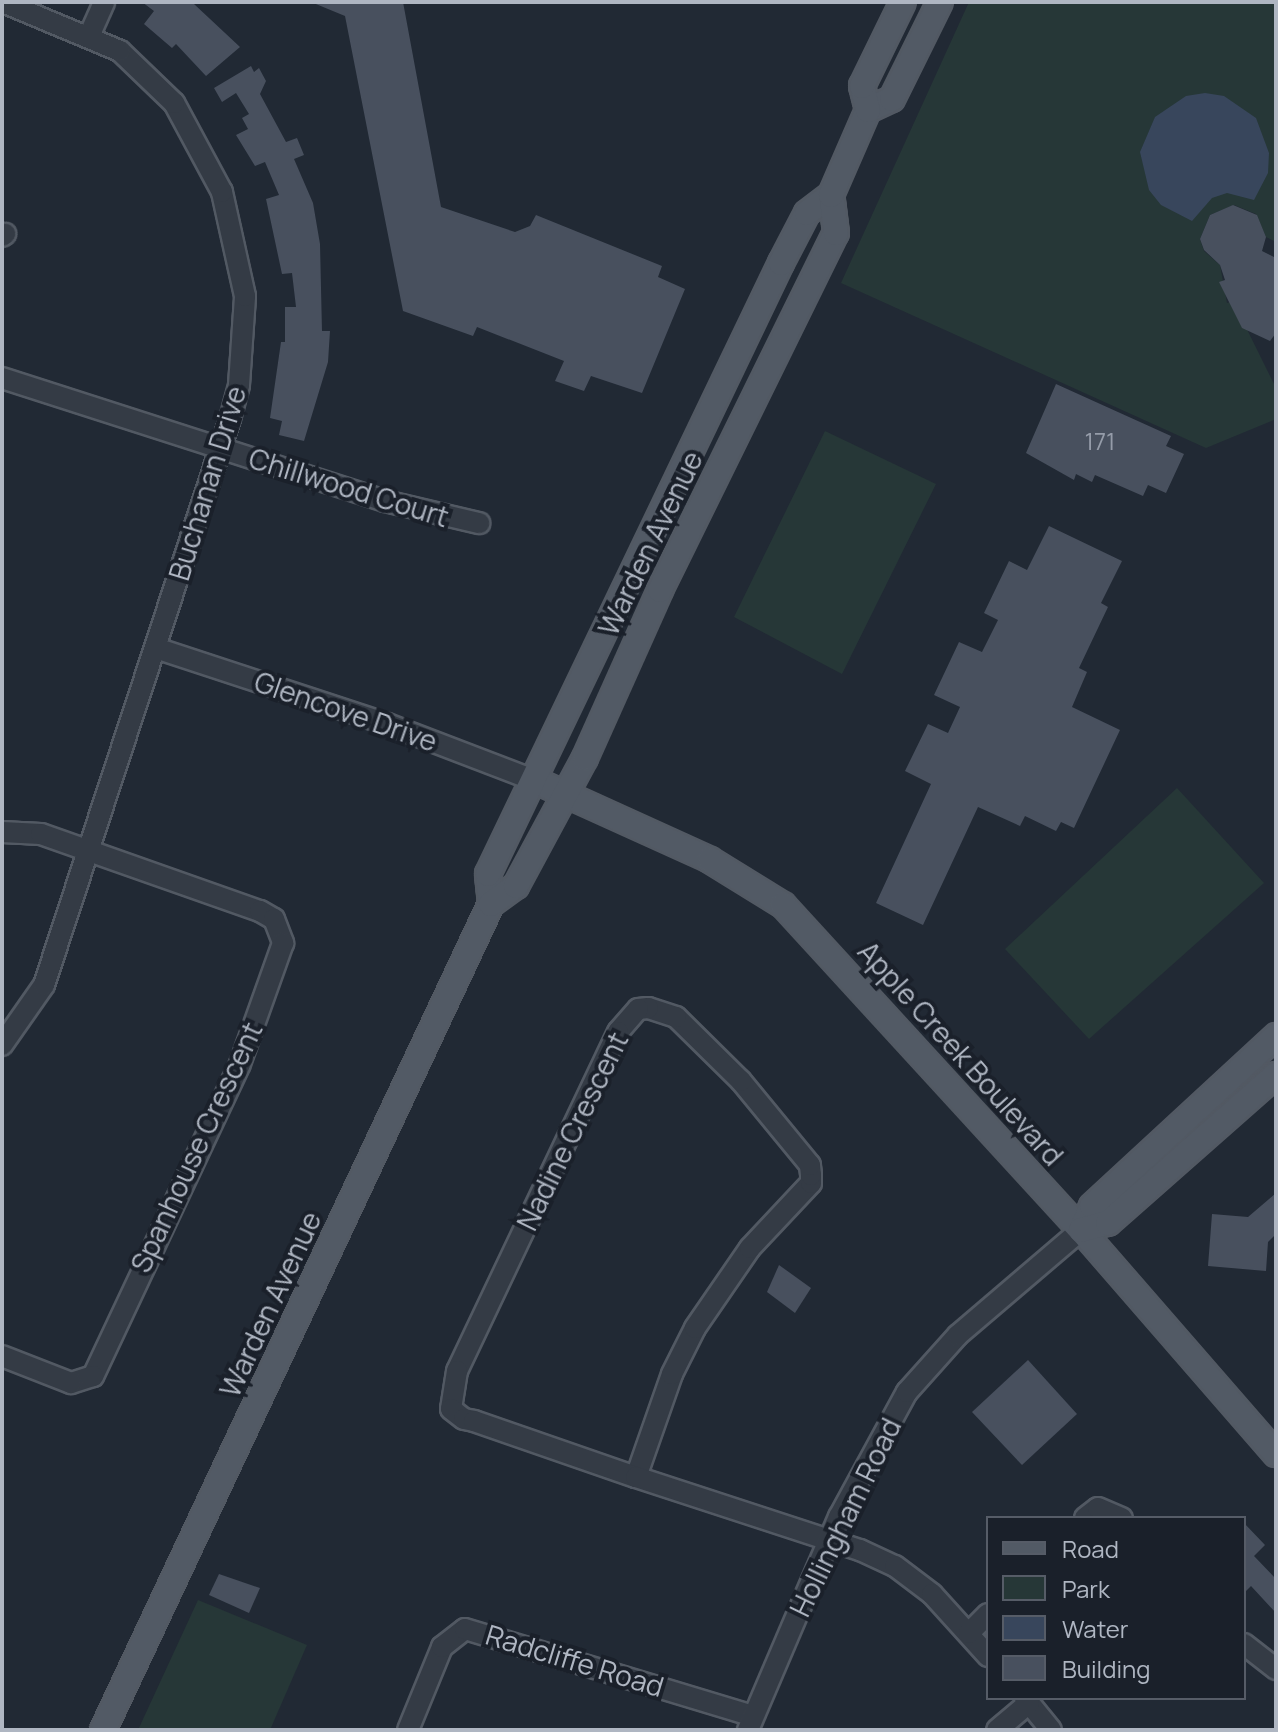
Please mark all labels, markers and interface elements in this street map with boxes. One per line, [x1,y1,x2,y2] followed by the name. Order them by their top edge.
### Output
[161,382,253,584] street label: Buchanan Drive
[1085,427,1115,455] house number: 171
[245,441,453,533] street label: Chillwood Court
[591,445,709,641] street label: Warden Avenue
[250,664,442,758] street label: Glencove Drive
[852,934,1070,1172] street label: Apple Creek Boulevard
[123,1017,269,1277] street label: Spanhouse Crescent
[510,1027,634,1235] street label: Nadine Crescent
[212,1206,328,1402] street label: Warden Avenue
[782,1412,908,1622] street label: Hollingham Road
[986,1516,1246,1700] legend
[1062,1532,1119,1565] text: Road
[1062,1572,1110,1605] text: Park
[1062,1612,1129,1645] text: Water
[482,1617,668,1703] street label: Radcliffe Road
[1062,1652,1150,1685] text: Building

